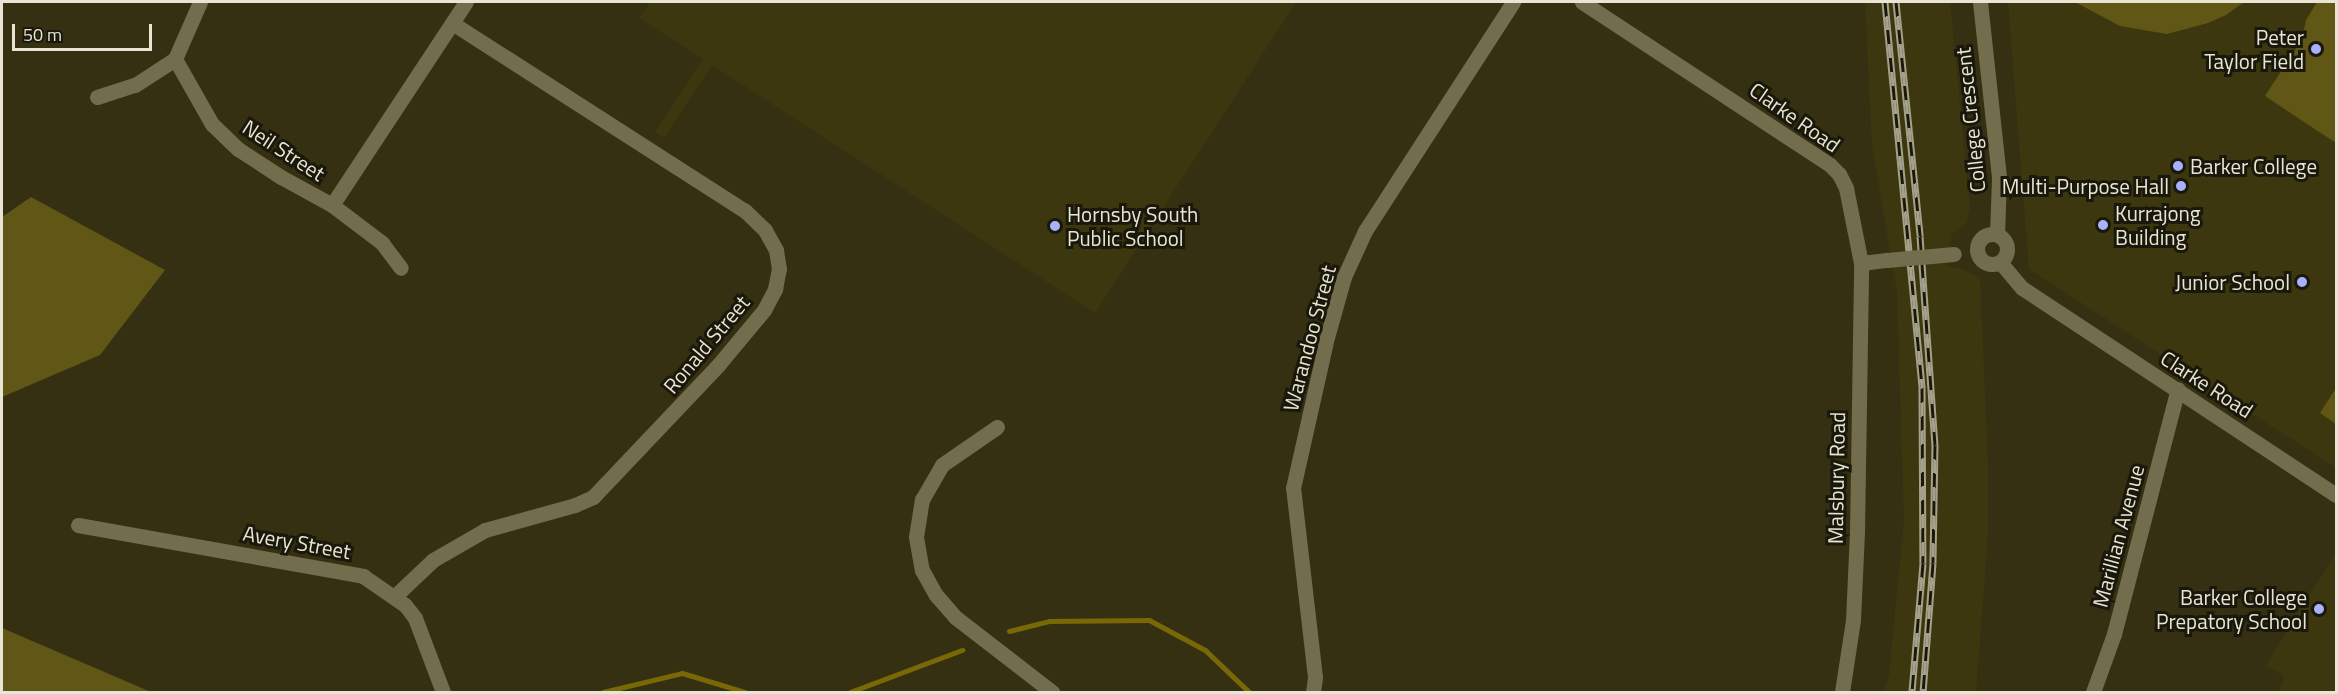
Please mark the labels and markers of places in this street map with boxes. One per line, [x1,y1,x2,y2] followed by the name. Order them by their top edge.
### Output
[2204,24,2304,74] place label: Peter Taylor Field
[2309,42,2323,56] marker: Peter Taylor Field
[2190,153,2317,179] place label: Barker College
[2171,159,2185,173] marker: Barker College
[2002,173,2169,199] place label: Multi-Purpose Hall
[2174,179,2188,193] marker: Multi-Purpose Hall
[2115,200,2201,250] place label: Kurrajong Building
[1067,201,1198,251] place label: Hornsby South Public School
[2096,218,2110,232] marker: Kurrajong Building
[1048,219,1062,233] marker: Hornsby South Public School
[2175,269,2290,295] place label: Junior School
[2295,275,2309,289] marker: Junior School
[2156,584,2307,634] place label: Barker College Prepatory School
[2312,602,2326,616] marker: Barker College Prepatory School

